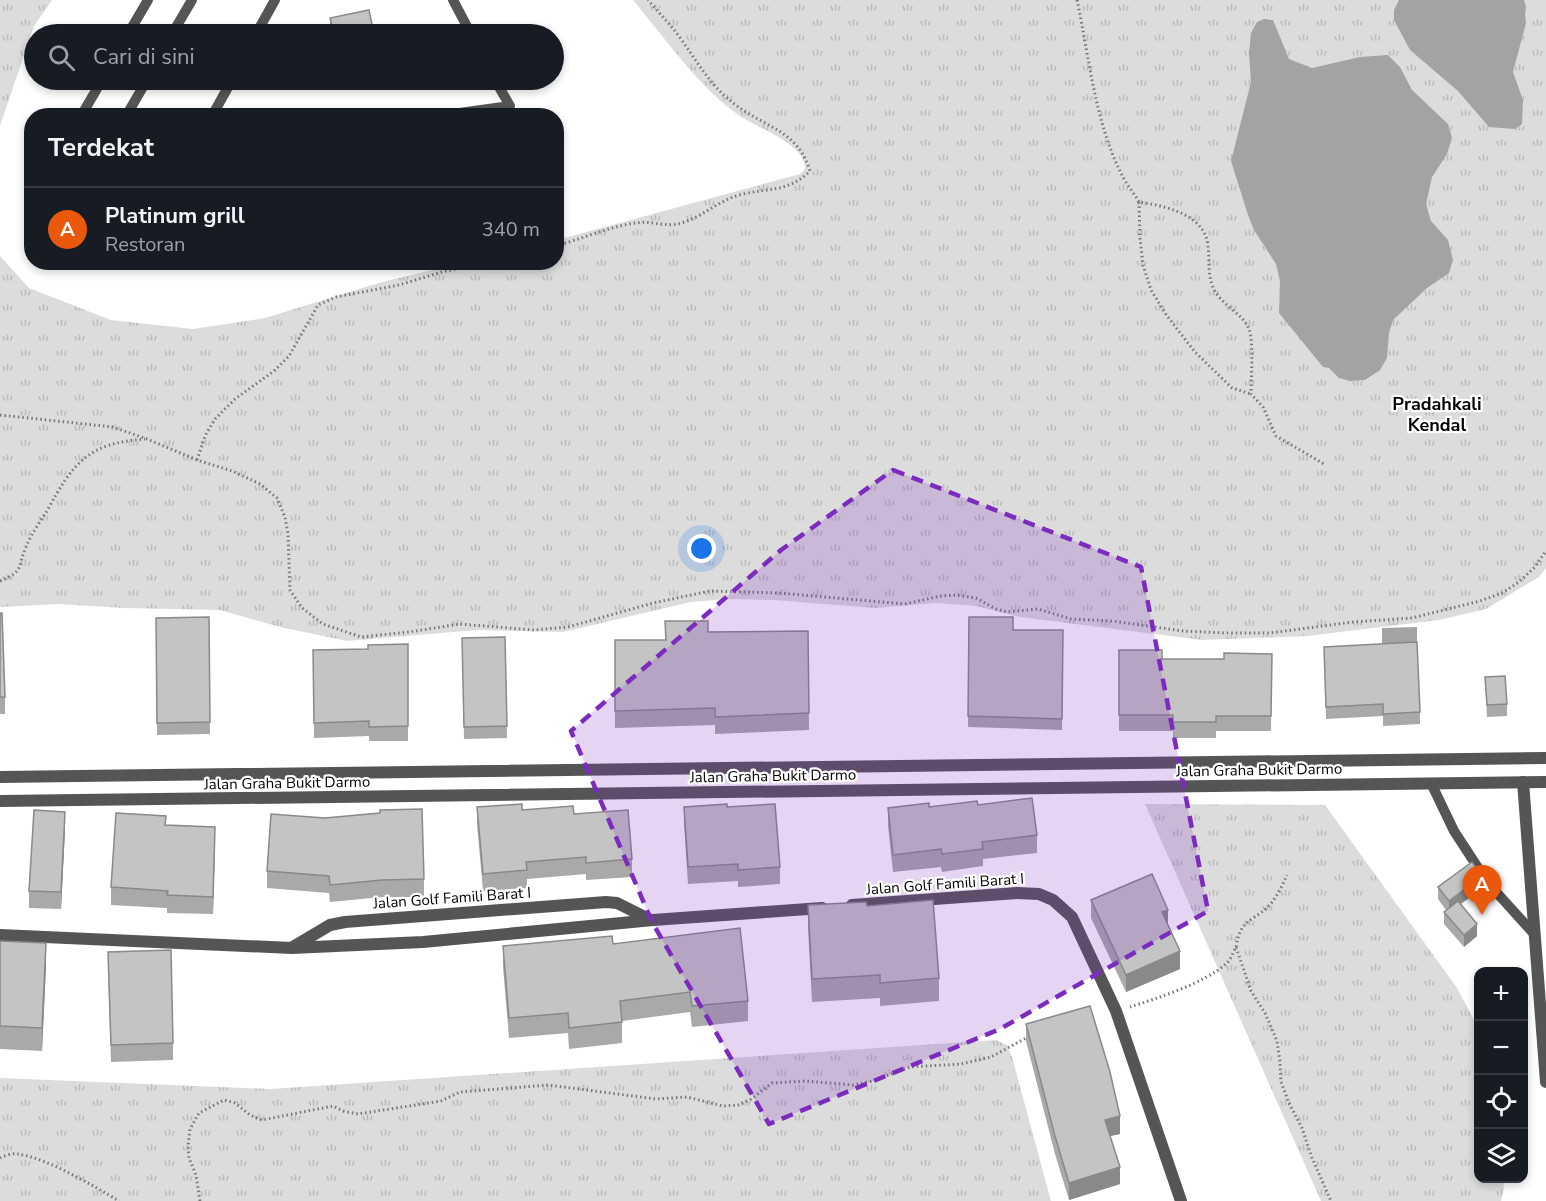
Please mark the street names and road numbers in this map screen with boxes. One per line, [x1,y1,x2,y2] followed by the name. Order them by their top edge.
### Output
[1175,759,1342,781] street label: Jalan Graha Bukit Darmo
[689,765,856,787] street label: Jalan Graha Bukit Darmo
[203,772,370,794] street label: Jalan Graha Bukit Darmo
[864,869,1025,900] street label: Jalan Golf Famili Barat I
[371,883,532,914] street label: Jalan Golf Famili Barat I

